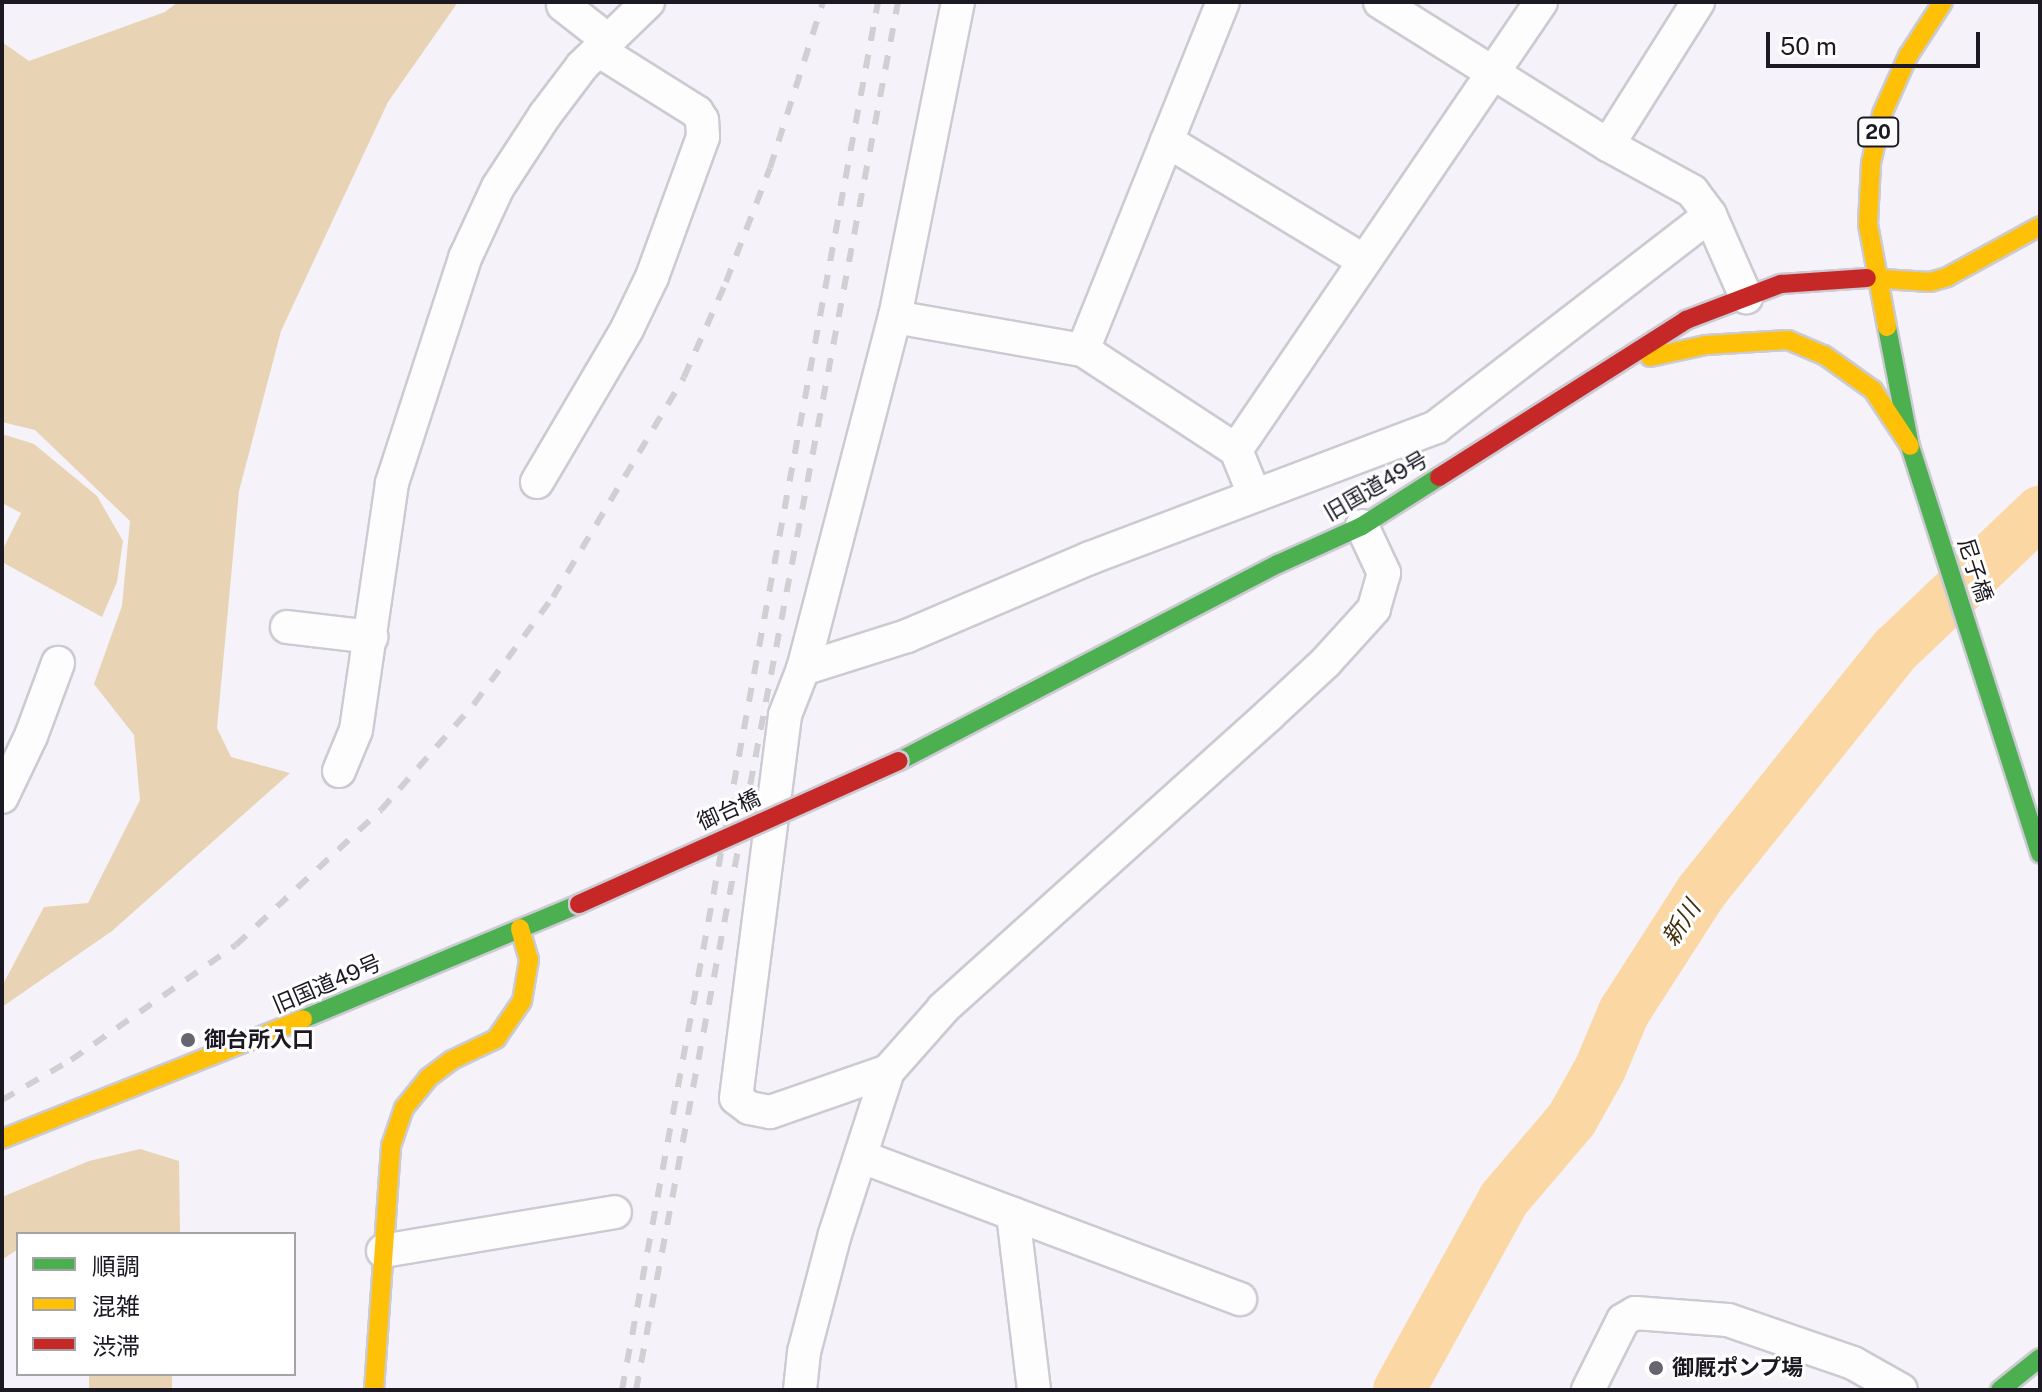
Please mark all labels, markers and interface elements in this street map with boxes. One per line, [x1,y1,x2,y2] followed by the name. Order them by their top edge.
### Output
[1770,16,1984,66] scale bar
[1780,32,1837,60] text: 50 m
[1856,116,1900,148] road number: 20
[1319,446,1433,526] street label: 旧国道49号
[1952,535,1998,605] street label: 尼子橋
[693,785,765,835] street label: 御台橋
[1656,895,1706,951] water label: 新川
[269,949,385,1019] street label: 旧国道49号
[204,1027,314,1053] place label: 御台所入口
[179,1031,197,1049] marker: 御台所入口
[16,1232,296,1376] legend
[92,1252,140,1280] text: 順調
[92,1292,140,1320] text: 混雑
[92,1332,140,1360] text: 渋滞
[1672,1355,1804,1381] place label: 御厩ポンプ場
[1647,1359,1665,1377] marker: 御厩ポンプ場

